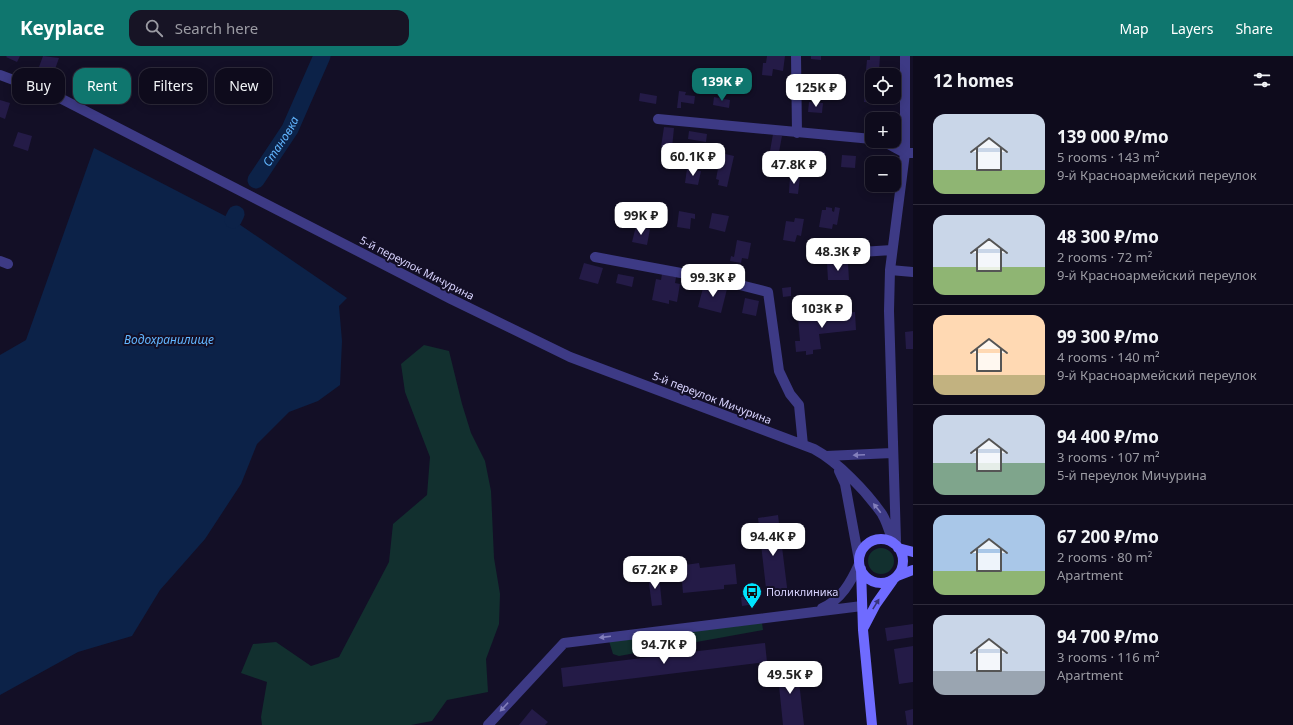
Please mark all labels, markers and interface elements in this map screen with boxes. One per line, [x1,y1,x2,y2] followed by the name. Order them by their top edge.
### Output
[129,10,409,46] search box
[20,15,105,41] text: Keyplace
[143,17,165,39] icon: search
[175,18,258,38] text: Search here
[1120,19,1149,38] text: Map
[1171,19,1213,38] text: Layers
[1235,19,1273,38] text: Share
[12,68,65,104] chip: Buy
[73,68,131,104] chip: Rent
[139,68,207,104] chip: Filters
[215,68,272,104] chip: New
[689,68,755,102] pin: 139K ₽
[865,68,901,192] map controls
[865,68,901,104] button: locate
[933,69,1014,92] text: 12 homes
[1251,69,1273,91] icon: filters
[701,72,743,90] text: 139K ₽
[783,74,849,108] pin: 125K ₽
[795,78,837,96] text: 125K ₽
[865,112,901,148] button: +
[258,113,303,170] water label: Становка
[1057,125,1169,148] text: 139 000 ₽/mo
[965,130,1013,178] icon: home
[656,143,730,177] pin: 60.1K ₽
[670,147,716,165] text: 60.1K ₽
[1057,148,1160,166] text: 5 rooms · 143 m²
[757,151,831,185] pin: 47.8K ₽
[771,155,817,173] text: 47.8K ₽
[865,156,901,192] button: −
[1057,166,1257,184] text: 9-й Красноармейский переулок
[613,202,669,236] pin: 99K ₽
[624,206,658,224] text: 99K ₽
[1057,225,1159,248] text: 48 300 ₽/mo
[965,231,1013,279] icon: home
[357,232,477,303] street label: 5-й переулок Мичурина
[801,238,875,272] pin: 48.3K ₽
[815,242,861,260] text: 48.3K ₽
[1057,248,1152,266] text: 2 rooms · 72 m²
[676,264,750,298] pin: 99.3K ₽
[1057,266,1257,284] text: 9-й Красноармейский переулок
[690,268,736,286] text: 99.3K ₽
[789,295,855,329] pin: 103K ₽
[801,299,843,317] text: 103K ₽
[1057,325,1159,348] text: 99 300 ₽/mo
[124,331,214,348] water label: Водохранилище
[965,331,1013,379] icon: home
[1057,348,1160,366] text: 4 rooms · 140 m²
[1057,366,1257,384] text: 9-й Красноармейский переулок
[650,368,774,427] street label: 5-й переулок Мичурина
[1057,425,1159,448] text: 94 400 ₽/mo
[965,431,1013,479] icon: home
[1057,448,1160,466] text: 3 rooms · 107 m²
[852,452,865,458] one-way arrow
[1057,466,1207,484] text: 5-й переулок Мичурина
[872,502,881,513] one-way arrow
[736,523,810,557] pin: 94.4K ₽
[1057,525,1159,548] text: 67 200 ₽/mo
[750,527,796,545] text: 94.4K ₽
[965,531,1013,579] icon: home
[1057,548,1152,566] text: 2 rooms · 80 m²
[618,556,692,590] pin: 67.2K ₽
[632,560,678,578] text: 67.2K ₽
[1057,566,1123,584] text: Apartment
[741,581,763,609] bus stop icon: Поликлиника
[766,584,838,599] place label: Поликлиника
[872,598,879,610] one-way arrow
[1057,625,1159,648] text: 94 700 ₽/mo
[627,631,701,665] pin: 94.7K ₽
[965,631,1013,679] icon: home
[599,634,611,641] one-way arrow
[641,635,687,653] text: 94.7K ₽
[1057,648,1160,666] text: 3 rooms · 116 m²
[753,661,827,695] pin: 49.5K ₽
[767,665,813,683] text: 49.5K ₽
[1057,666,1123,684] text: Apartment
[500,703,509,712] one-way arrow

